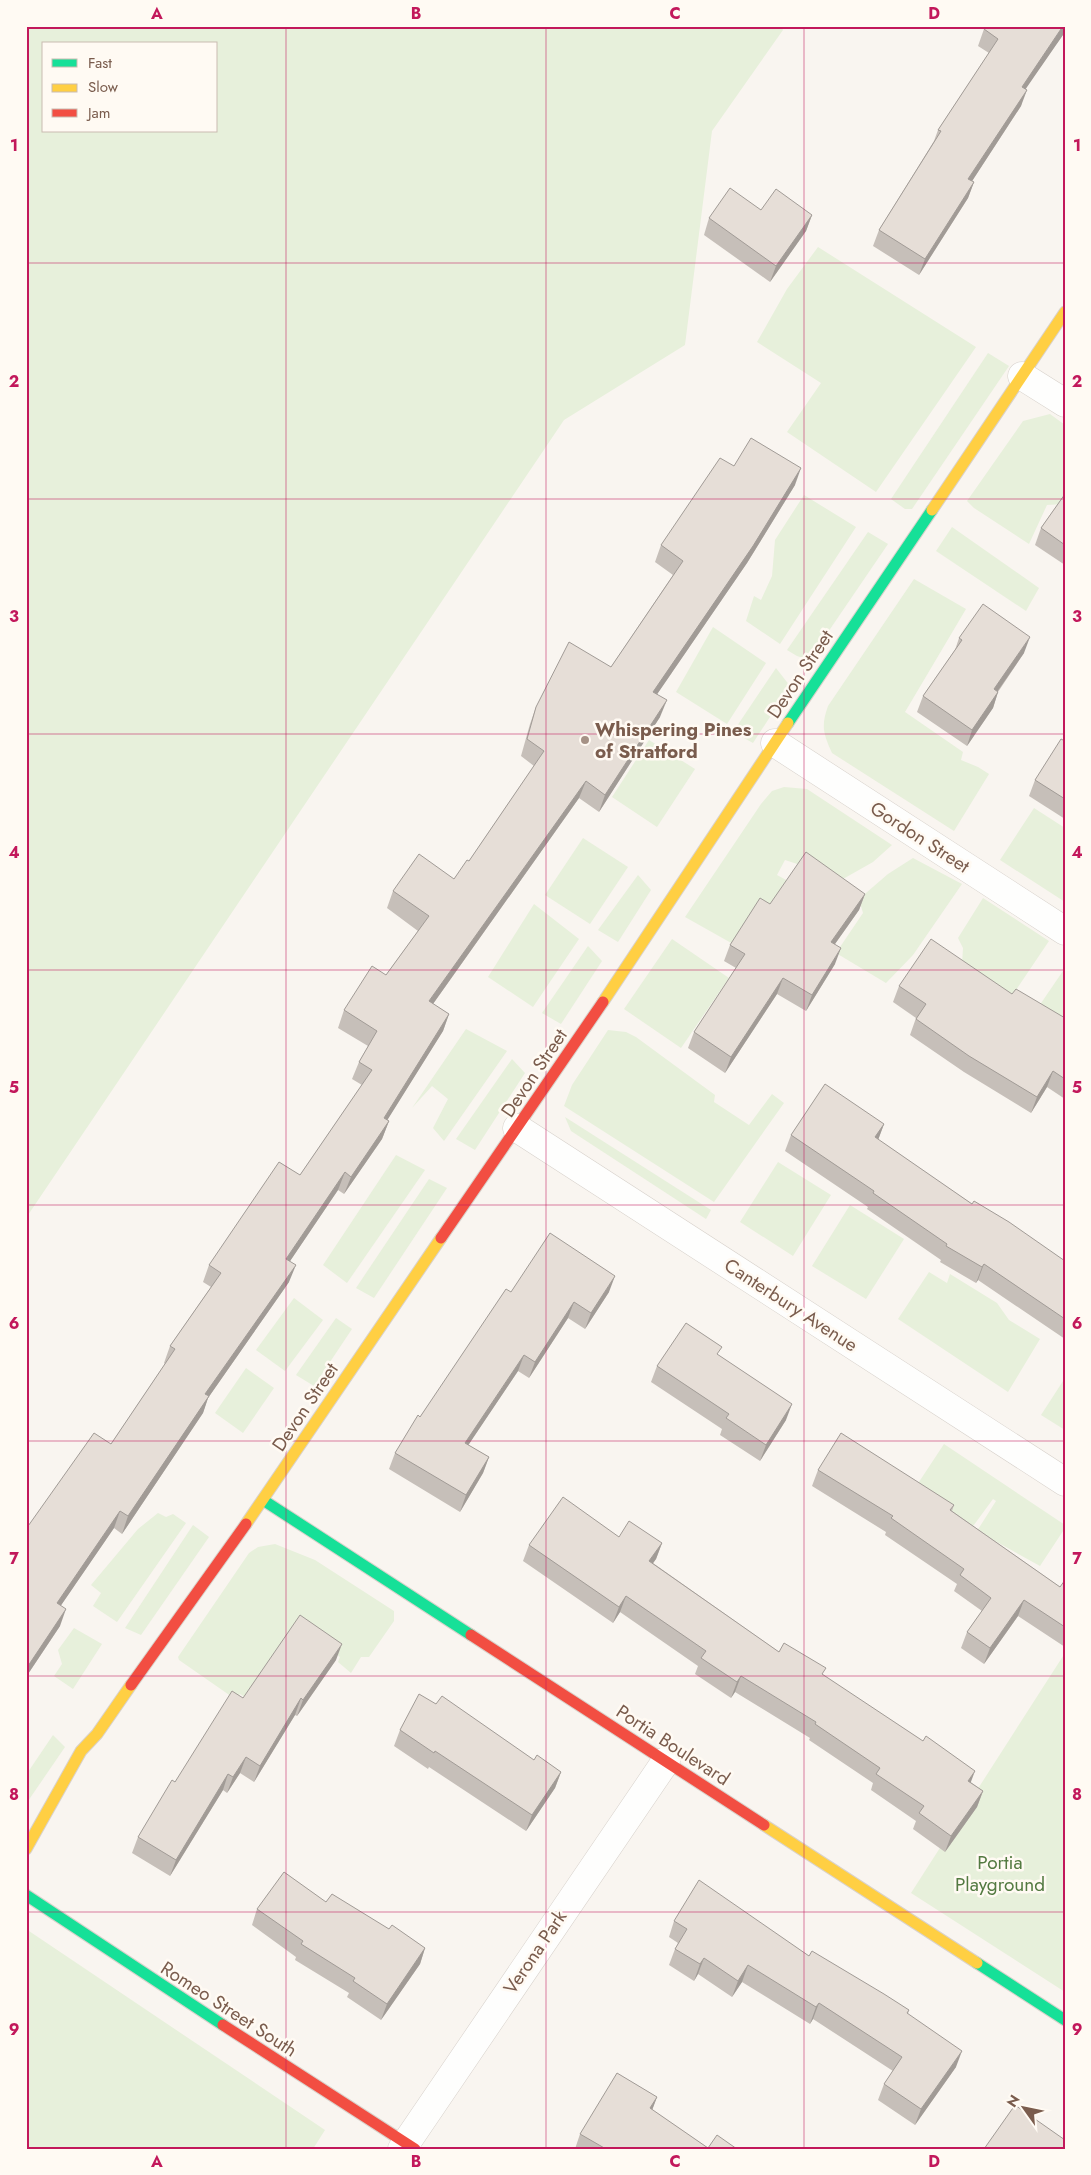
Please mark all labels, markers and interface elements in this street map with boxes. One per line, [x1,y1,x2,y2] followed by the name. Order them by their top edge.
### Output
[150,2,163,25] text: A
[411,2,421,25] text: B
[669,2,681,25] text: C
[928,2,940,25] text: D
[42,42,218,132] legend
[88,52,112,74] text: Fast
[88,76,119,98] text: Slow
[86,102,111,124] text: Jam
[10,134,18,157] text: 1
[1073,134,1081,157] text: 1
[9,370,19,393] text: 2
[1072,370,1082,393] text: 2
[9,605,19,628] text: 3
[1072,605,1082,628] text: 3
[760,624,840,724] street label: Devon Street
[595,716,752,765] place label: Whispering Pines of Stratford
[579,734,591,746] marker: Whispering Pines of Stratford
[865,795,975,880] street label: Gordon Street
[8,841,20,864] text: 4
[1071,841,1083,864] text: 4
[494,1023,574,1123] street label: Devon Street
[9,1076,19,1099] text: 5
[1072,1076,1082,1099] text: 5
[719,1252,863,1358] street label: Canterbury Avenue
[9,1312,19,1335] text: 6
[1072,1312,1082,1335] text: 6
[265,1357,345,1457] street label: Devon Street
[9,1547,19,1570] text: 7
[1072,1547,1082,1570] text: 7
[611,1698,735,1792] street label: Portia Boulevard
[9,1783,19,1806] text: 8
[1072,1783,1082,1806] text: 8
[955,1849,1045,1898] park label: Portia Playground
[497,1904,573,1999] street label: Verona Park
[155,1955,303,2063] street label: Romeo Street South
[9,2018,19,2041] text: 9
[1072,2018,1082,2041] text: 9
[998,2082,1048,2132] north arrow
[1002,2091,1025,2111] text: N
[150,2150,163,2173] text: A
[411,2150,421,2173] text: B
[669,2150,681,2173] text: C
[928,2150,940,2173] text: D

